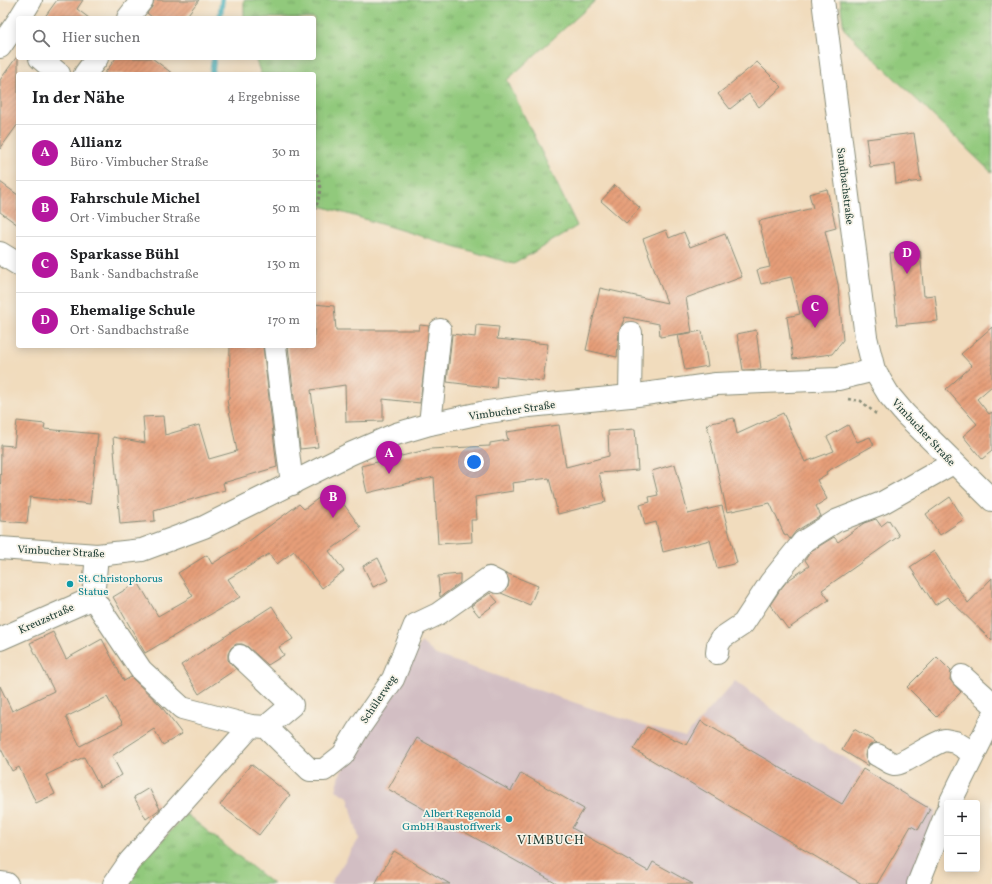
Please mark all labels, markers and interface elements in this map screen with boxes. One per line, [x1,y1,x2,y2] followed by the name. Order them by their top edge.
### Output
[16,16,316,60] search box
[30,27,52,49] icon: search
[62,28,140,49] text: Hier suchen
[32,87,125,110] text: In der Nähe
[227,89,300,107] text: 4 Ergebnisse
[70,133,122,154] text: Allianz
[40,144,50,162] text: A
[272,144,300,162] text: 30 m
[832,147,857,226] street label: Sandbachstraße
[70,154,208,172] text: Büro · Vimbucher Straße
[70,189,200,210] text: Fahrschule Michel
[41,200,49,218] text: B
[272,200,300,218] text: 50 m
[70,210,200,228] text: Ort · Vimbucher Straße
[894,241,920,274] pin: D
[70,245,179,266] text: Sparkasse Bühl
[41,256,49,274] text: C
[267,256,300,274] text: 130 m
[70,266,199,284] text: Bank · Sandbachstraße
[802,295,828,328] pin: C
[70,301,195,322] text: Ehemalige Schule
[40,312,50,330] text: D
[267,312,300,330] text: 170 m
[70,322,189,340] text: Ort · Sandbachstraße
[888,396,958,470] street label: Vimbucher Straße
[468,398,556,425] street label: Vimbucher Straße
[376,441,402,474] pin: A
[464,452,484,472] your location
[320,485,346,518] pin: B
[17,543,105,562] street label: Vimbucher Straße
[78,572,163,600] place label: St. Christophorus Statue
[65,579,75,589] marker: St. Christophorus Statue
[16,600,77,638] street label: Kreuzstraße
[357,672,401,727] street label: Schülerweg
[944,800,980,872] map controls
[944,800,980,836] button: +
[402,807,501,835] place label: Albert Regenold GmbH Baustoffwerk
[504,814,514,824] marker: Albert Regenold GmbH Baustoffwerk
[517,832,585,850] district label: VIMBUCH
[944,836,980,872] button: −

